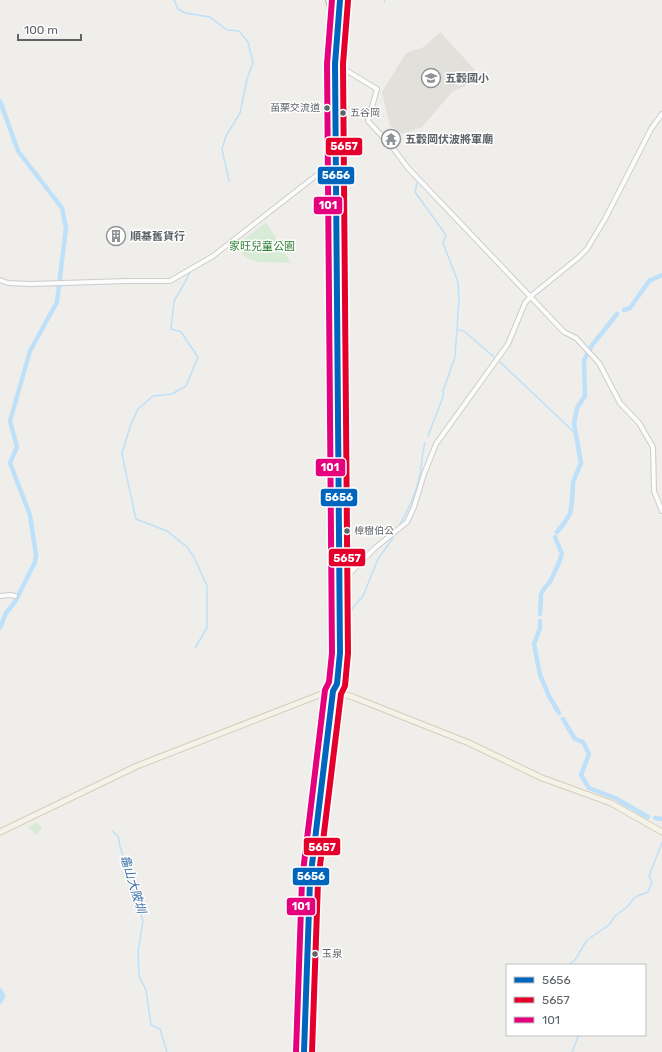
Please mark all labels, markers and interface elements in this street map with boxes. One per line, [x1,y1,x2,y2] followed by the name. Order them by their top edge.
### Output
[18,16,81,42] scale bar
[24,23,58,37] text: 100 m
[420,67,442,89] school or university icon: 五穀國小
[445,72,489,85] place label: 五穀國小
[270,102,320,114] place label: 苗栗交流道
[322,103,332,113] marker: 苗栗交流道
[350,107,380,119] place label: 五谷岡
[338,108,348,118] marker: 五谷岡
[380,128,402,150] temple icon: 五穀岡伏波將軍廟
[405,133,493,146] place label: 五穀岡伏波將軍廟
[325,137,363,156] line badge: 5657
[330,140,359,153] text: 5657
[317,166,355,185] line badge: 5656
[322,169,350,182] text: 5656
[313,196,343,215] line badge: 101
[319,199,337,212] text: 101
[105,225,127,247] building icon: 順基舊貨行
[130,230,185,243] place label: 順基舊貨行
[229,240,295,253] park label: 家旺兒童公園
[315,458,346,477] line badge: 101
[321,461,339,474] text: 101
[320,488,358,507] line badge: 5656
[325,491,353,504] text: 5656
[354,525,394,537] place label: 樟樹伯公
[342,526,352,536] marker: 樟樹伯公
[328,548,366,567] line badge: 5657
[333,552,362,565] text: 5657
[303,837,341,856] line badge: 5657
[308,841,337,854] text: 5657
[118,853,149,917] water label: 龜山大陂圳
[292,867,330,886] line badge: 5656
[297,870,325,883] text: 5656
[286,897,316,916] line badge: 101
[292,900,310,913] text: 101
[322,948,343,960] place label: 玉泉
[310,949,320,959] marker: 玉泉
[506,964,646,1036] legend
[542,973,571,987] text: 5656
[542,993,570,1007] text: 5657
[542,1013,560,1027] text: 101

